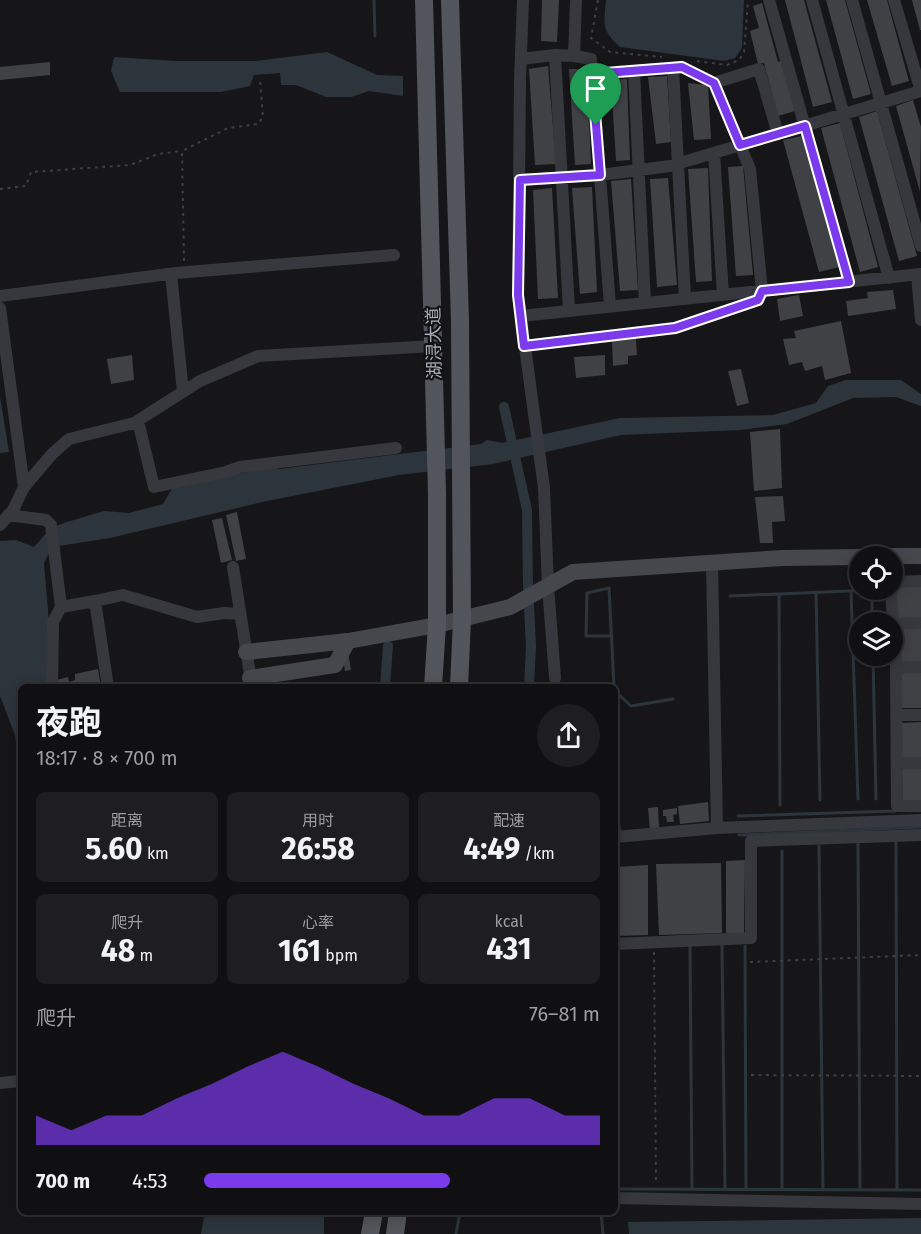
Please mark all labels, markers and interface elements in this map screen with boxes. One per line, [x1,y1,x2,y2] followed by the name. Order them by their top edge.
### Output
[570,63,621,125] pin
[579,72,612,105] icon: arrive
[422,307,446,379] street label: 湖浔大道
[849,546,903,666] map controls
[849,546,903,600] button: locate
[849,612,903,666] button: layers
[36,703,102,743] text: 夜跑
[537,704,600,767] button: share
[36,746,178,770] text: 18:17 · 8 × 700 m
[111,811,143,830] text: 距离
[302,811,334,830] text: 用时
[493,811,525,830] text: 配速
[85,831,143,867] text: 5.60
[281,831,355,867] text: 26:58
[463,831,520,867] text: 4:49
[143,844,169,863] text: km
[520,844,555,863] text: /km
[495,912,523,931] text: kcal
[111,913,143,932] text: 爬升
[302,913,334,932] text: 心率
[486,931,532,967] text: 431
[101,933,135,969] text: 48
[278,933,321,969] text: 161
[135,946,153,965] text: m
[321,946,358,965] text: bpm
[529,1002,600,1026] text: 76–81 m
[36,1006,76,1030] text: 爬升
[36,1169,90,1193] text: 700 m
[132,1169,167,1193] text: 4:53

